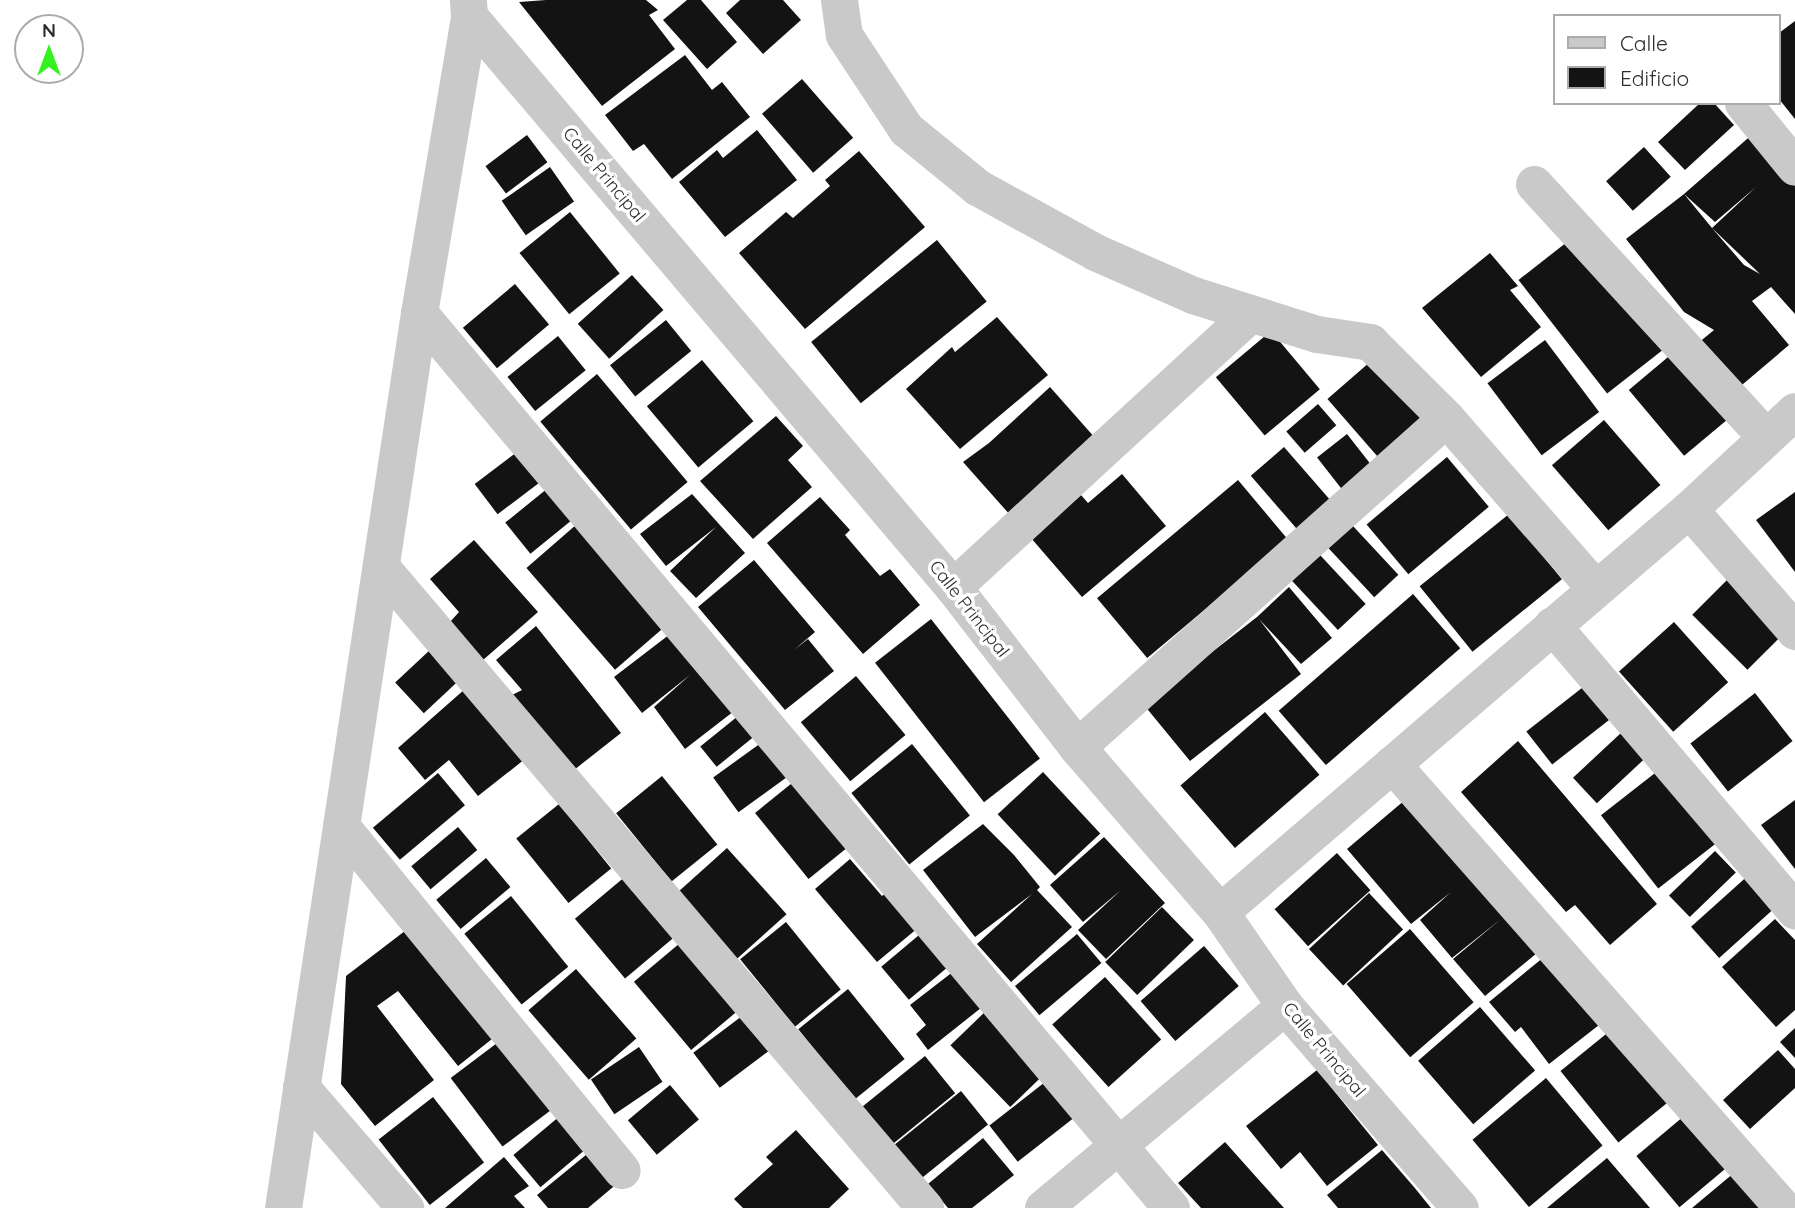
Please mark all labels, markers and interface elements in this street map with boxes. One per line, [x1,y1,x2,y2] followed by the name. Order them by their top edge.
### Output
[14,14,84,84] north arrow
[1554,14,1781,105] legend
[42,18,56,42] text: N
[1620,30,1668,56] text: Calle
[1620,65,1689,91] text: Edificio
[558,123,650,227] street label: Calle Principal
[925,556,1013,662] street label: Calle Principal
[1278,998,1370,1102] street label: Calle Principal

